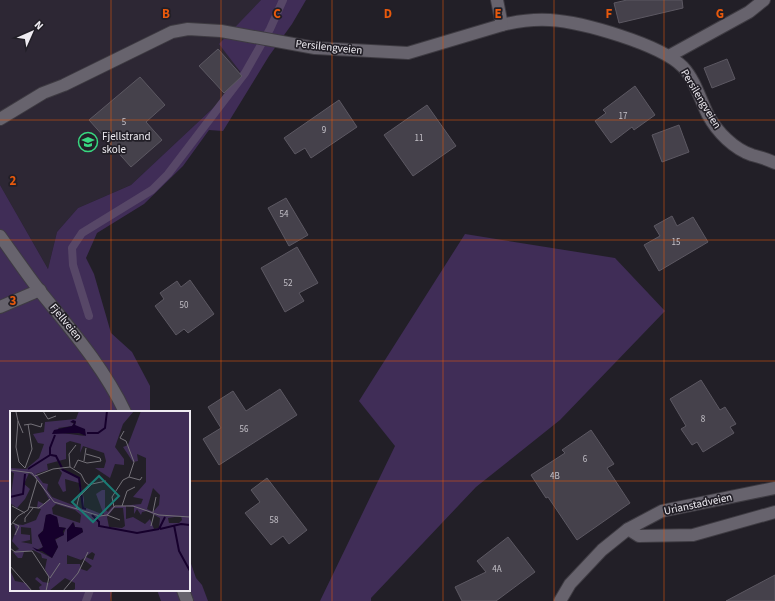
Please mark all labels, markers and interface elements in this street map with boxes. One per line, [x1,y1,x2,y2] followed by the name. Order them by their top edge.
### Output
[162,5,170,23] text: B
[273,5,281,23] text: C
[384,5,392,23] text: D
[494,5,502,23] text: E
[606,5,613,23] text: F
[716,5,724,23] text: G
[12,12,52,52] north arrow
[31,17,47,33] text: N
[295,36,363,58] street label: Persilengveien
[677,66,725,132] street label: Persilengveien
[619,110,628,123] house number: 17
[122,116,127,129] house number: 5
[322,124,327,137] house number: 9
[102,129,151,157] place label: Fjellstrand skole
[77,131,99,153] school or university icon: Fjellstrand skole
[415,132,423,145] house number: 11
[10,172,17,190] text: 2
[280,208,289,221] house number: 54
[672,236,681,249] house number: 15
[284,277,293,290] house number: 52
[10,292,17,310] text: 3
[180,299,189,312] house number: 50
[46,300,86,344] street label: Fjellveien
[10,411,190,591] inset map
[701,413,706,426] house number: 8
[240,423,249,436] house number: 56
[583,453,588,466] house number: 6
[550,470,560,483] house number: 4B
[662,489,734,519] street label: Urianstadveien
[270,514,279,527] house number: 58
[492,563,502,576] house number: 4A

